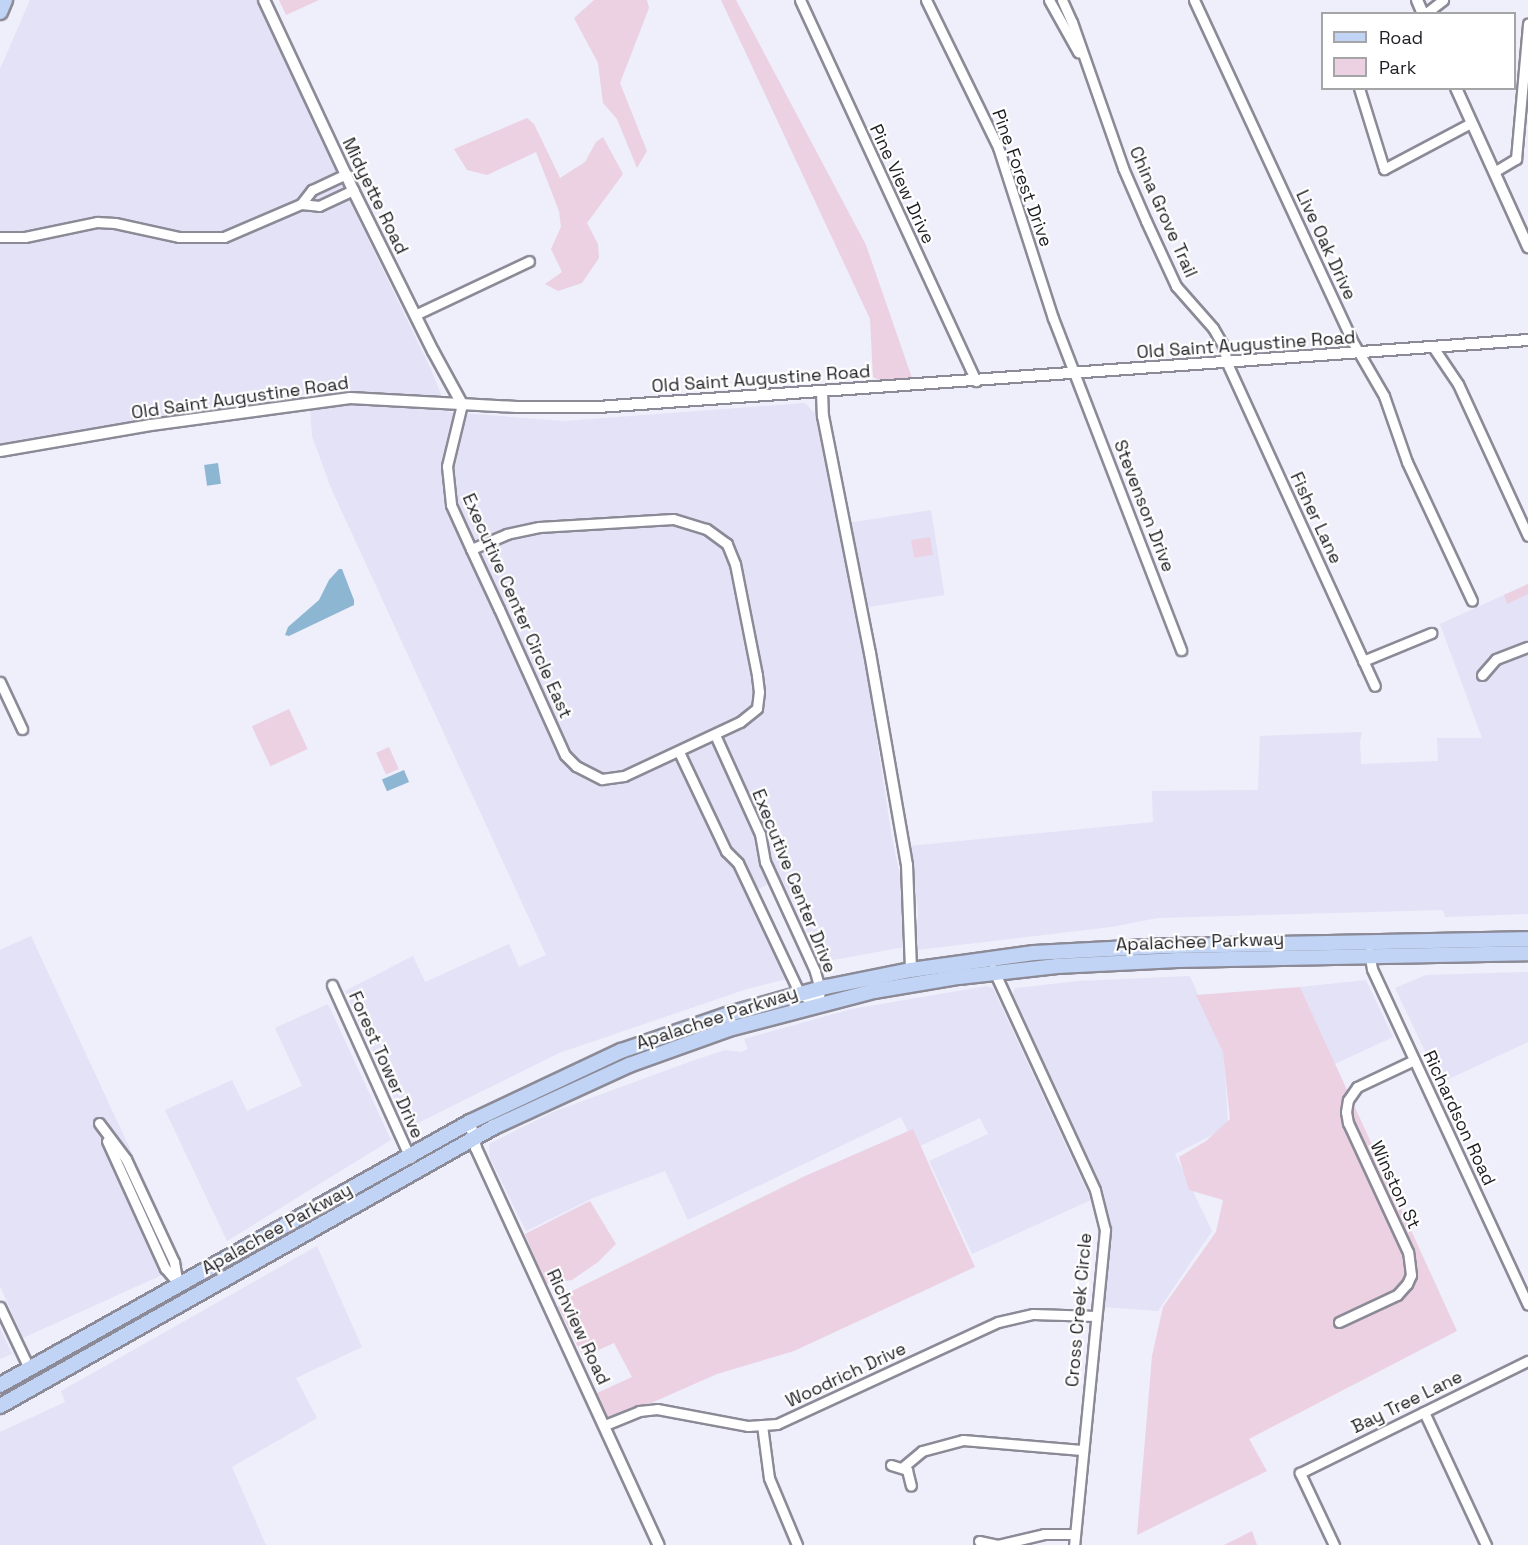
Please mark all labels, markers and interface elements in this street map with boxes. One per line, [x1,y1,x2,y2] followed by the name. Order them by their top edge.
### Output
[1321,12,1516,90] legend
[1379,26,1423,49] text: Road
[1379,56,1416,79] text: Park
[987,106,1057,250] street label: Pine Forest Drive
[865,121,939,247] street label: Pine View Drive
[338,134,412,258] street label: Midyette Road
[1124,143,1202,281] street label: China Grove Trail
[1291,187,1361,303] street label: Live Oak Drive
[1136,327,1356,363] street label: Old Saint Augustine Road
[651,361,871,397] street label: Old Saint Augustine Road
[130,372,350,424] street label: Old Saint Augustine Road
[1109,437,1179,575] street label: Stevenson Drive
[1285,469,1347,567] street label: Fisher Lane
[458,490,576,722] street label: Executive Center Circle East
[747,786,841,976] street label: Executive Center Drive
[1115,928,1285,956] street label: Apalachee Parkway
[634,982,800,1054] street label: Apalachee Parkway
[344,988,428,1142] street label: Forest Tower Drive
[1418,1047,1500,1189] street label: Richardson Road
[1365,1138,1425,1232] street label: Winston St
[198,1179,356,1279] street label: Apalachee Parkway
[1062,1232,1096,1388] street label: Cross Creek Circle
[542,1266,614,1388] street label: Richview Road
[782,1338,910,1412] street label: Woodrich Drive
[1348,1366,1466,1438] street label: Bay Tree Lane

